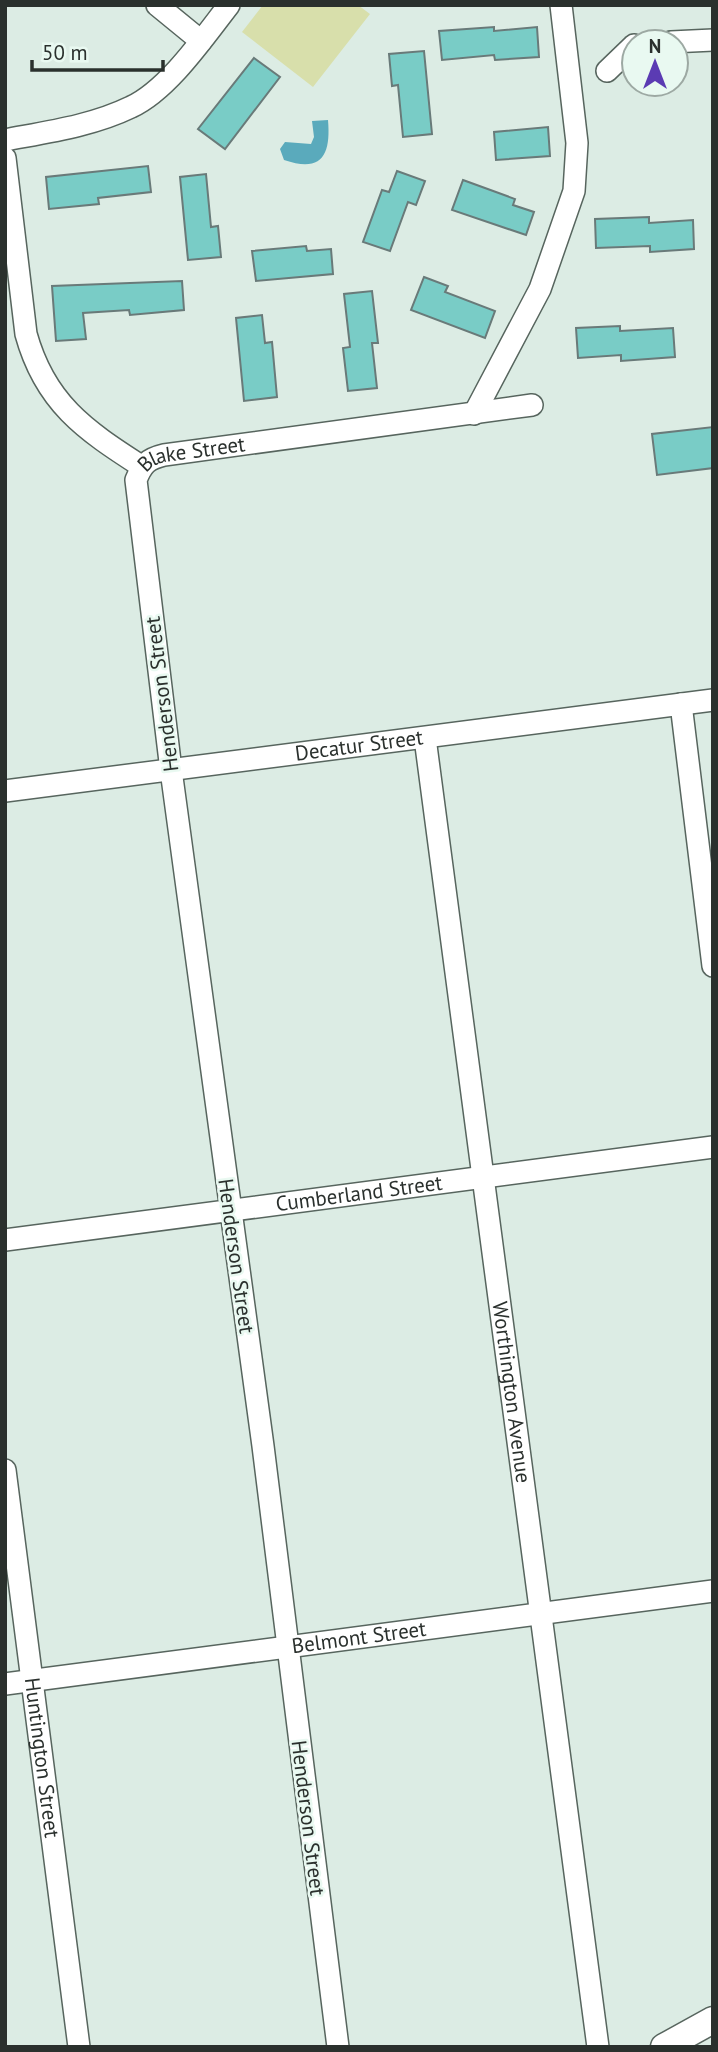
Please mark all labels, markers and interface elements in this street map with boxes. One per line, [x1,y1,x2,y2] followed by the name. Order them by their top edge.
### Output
[32,28,163,72] scale bar
[620,28,690,98] north arrow
[649,34,661,58] text: N
[42,39,88,66] text: 50 m
[131,430,247,477] street label: Blake Street
[139,615,184,773] street label: Henderson Street
[293,723,425,767] street label: Decatur Street
[274,1169,444,1217] street label: Cumberland Street
[212,1177,261,1335] street label: Henderson Street
[487,1300,537,1485] street label: Worthington Avenue
[290,1615,428,1659] street label: Belmont Street
[19,1676,66,1839] street label: Huntington Street
[286,1739,331,1897] street label: Henderson Street

